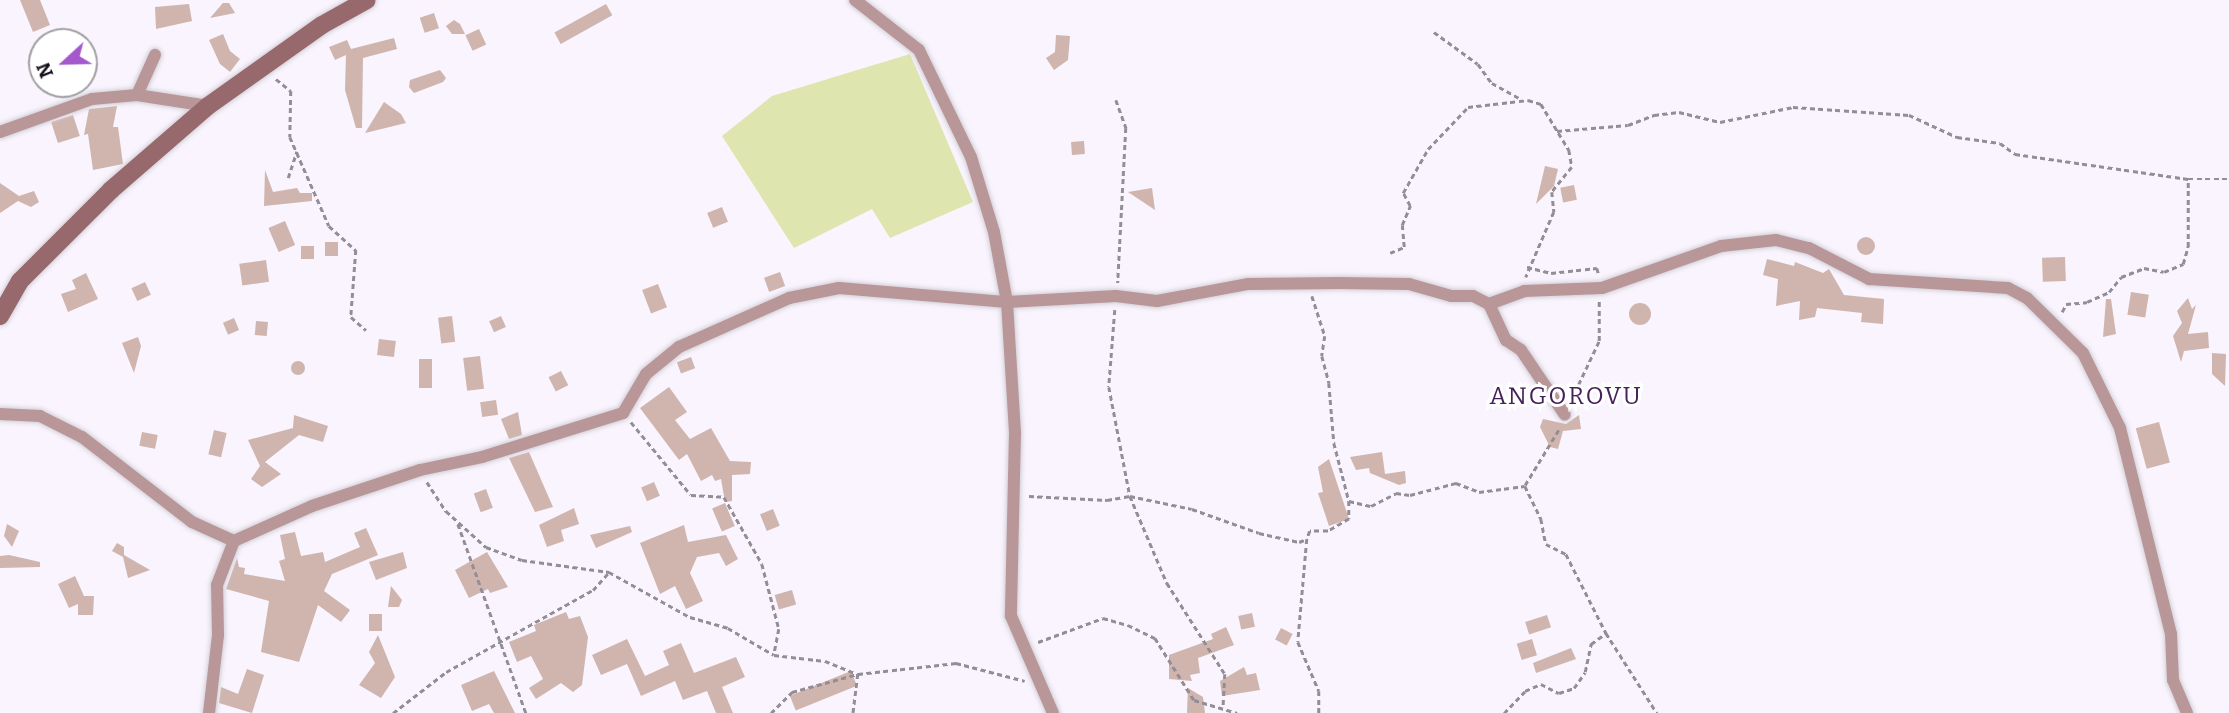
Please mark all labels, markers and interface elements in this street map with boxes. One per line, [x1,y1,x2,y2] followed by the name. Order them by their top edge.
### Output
[28,28,98,98] north arrow
[32,59,58,81] text: N
[1490,383,1642,411] district label: ANGOROVU

